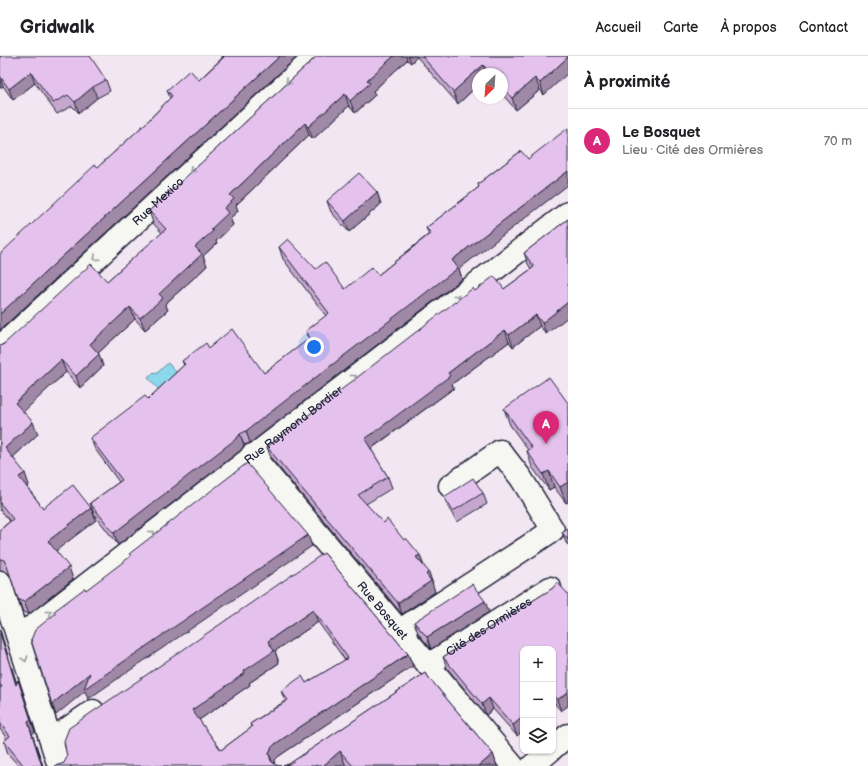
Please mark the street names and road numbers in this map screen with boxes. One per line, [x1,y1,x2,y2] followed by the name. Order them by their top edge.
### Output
[130,174,187,229] street label: Rue Mexico
[242,382,347,468] street label: Rue Raymond Bordier
[354,579,411,643] street label: Rue Bosquet
[443,594,535,660] street label: Cité des Ormières

